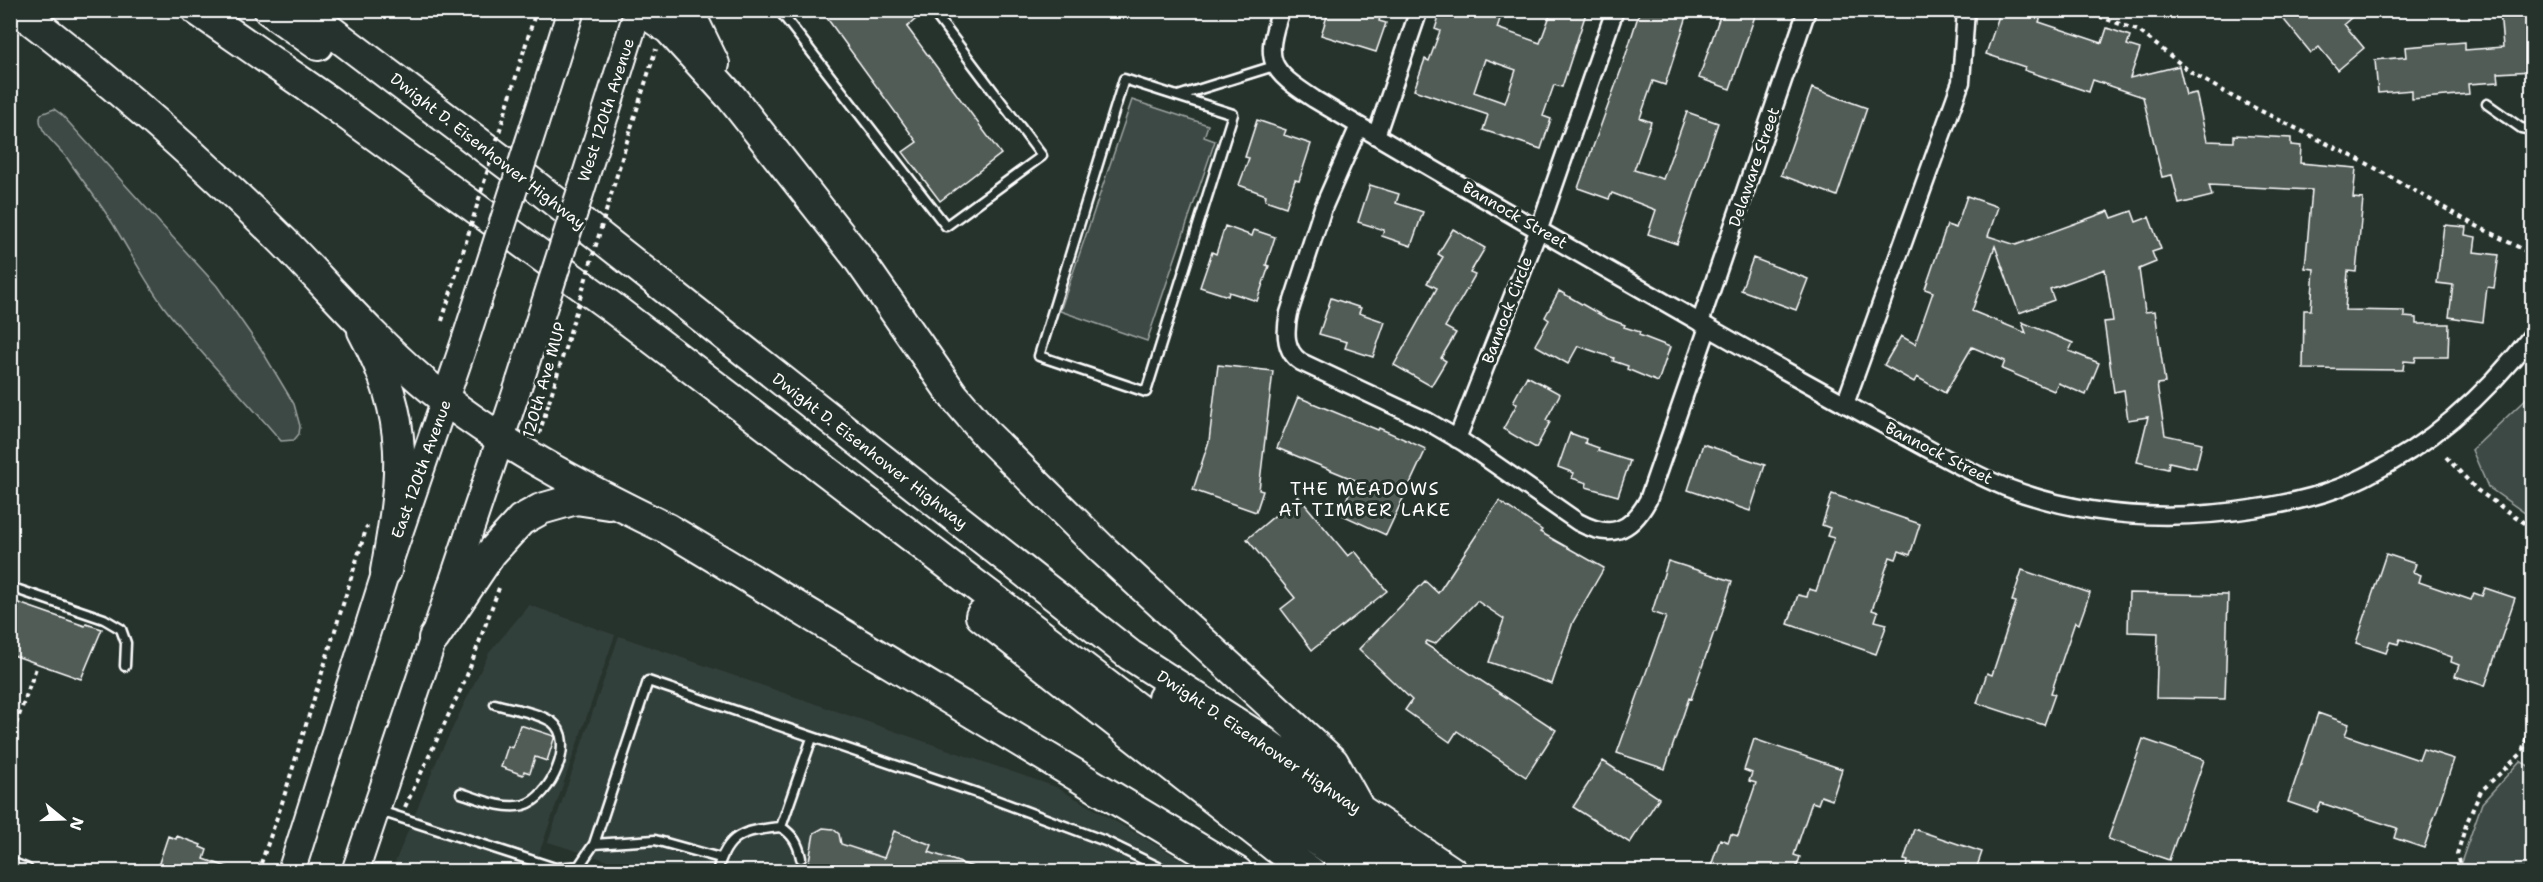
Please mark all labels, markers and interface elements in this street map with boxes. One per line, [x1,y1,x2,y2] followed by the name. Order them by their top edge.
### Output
[573,35,639,185] street label: West 120th Avenue
[386,68,590,234] street label: Dwight D. Eisenhower Highway
[1724,104,1784,230] street label: Delaware Street
[1459,176,1571,254] street label: Bannock Street
[1477,254,1537,366] street label: Bannock Circle
[517,320,571,440] street label: 120th Ave MUP
[768,368,972,534] street label: Dwight D. Eisenhower Highway
[386,397,456,541] street label: East 120th Avenue
[1882,417,1996,489] street label: Bannock Street
[1278,477,1452,522] district label: THE MEADOWS AT TIMBER LAKE
[1153,666,1365,818] street label: Dwight D. Eisenhower Highway
[33,789,93,849] north arrow
[65,814,89,833] text: N

